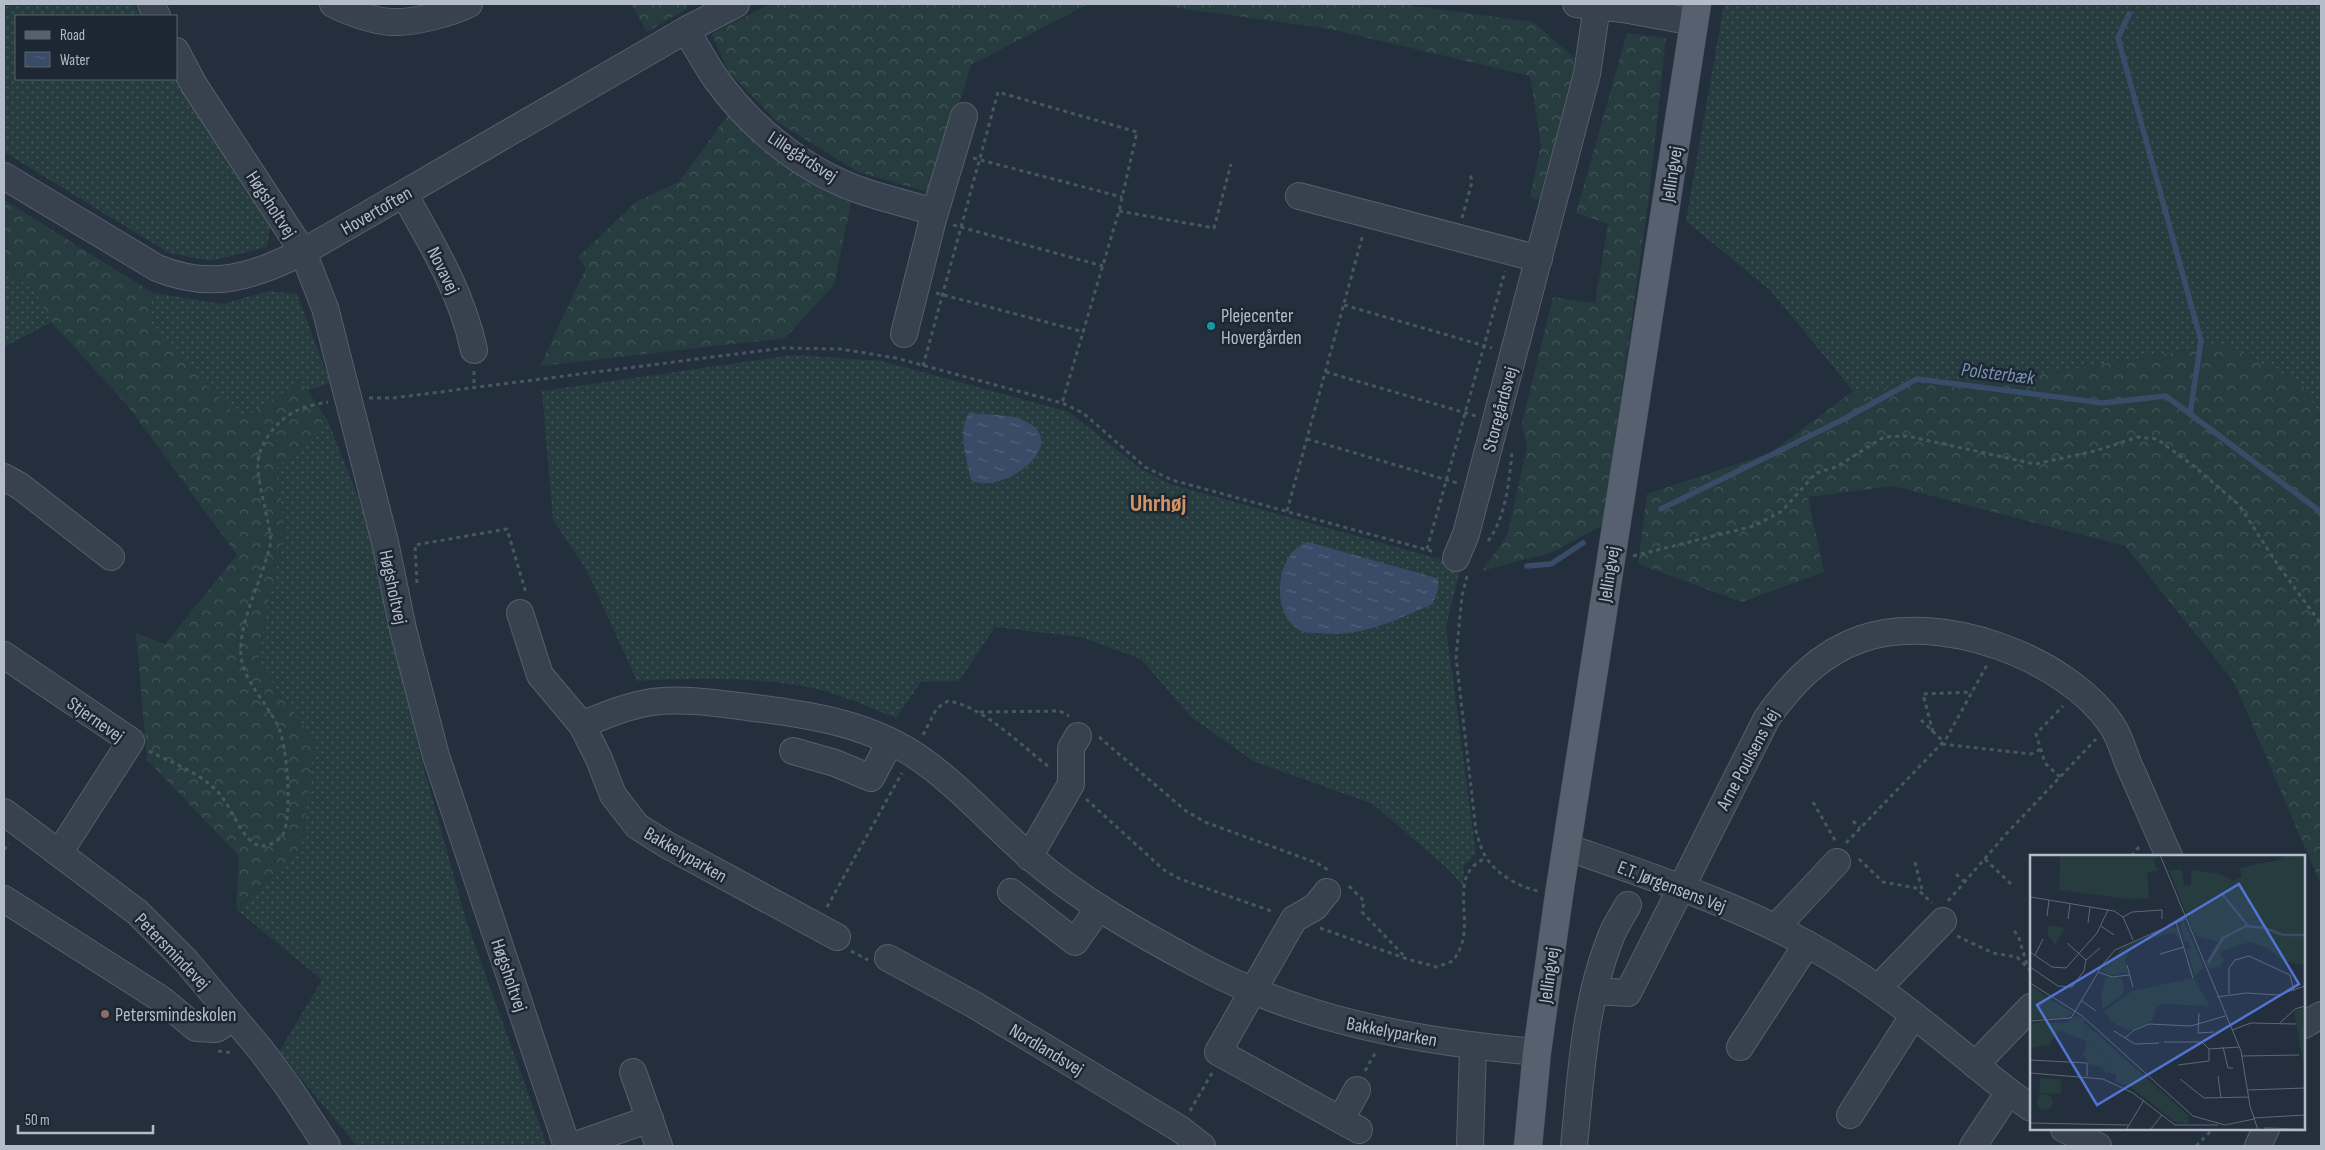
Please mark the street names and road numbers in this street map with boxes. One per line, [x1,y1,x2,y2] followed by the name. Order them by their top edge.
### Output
[763,126,841,188] street label: Lillegårdsvej
[1657,145,1688,205] street label: Jellingvej
[241,167,301,243] street label: Høgsholtvej
[337,182,416,241] street label: Hovertoften
[421,243,464,298] street label: Novavej
[1478,364,1523,454] street label: Storegårdsvej
[1594,545,1625,605] street label: Jellingvej
[373,548,412,627] street label: Høgsholtvej
[62,692,128,748] street label: Stjernevej
[1712,705,1785,815] street label: Arne Poulsens Vej
[640,822,731,888] street label: Bakkelyparken
[1614,856,1729,919] street label: E.T. Jørgensens Vej
[129,909,214,995] street label: Petersmindevej
[485,936,532,1015] street label: Høgsholtvej
[1534,946,1565,1006] street label: Jellingvej
[1344,1012,1439,1053] street label: Bakkelyparken
[1005,1019,1088,1081] street label: Nordlandsvej

